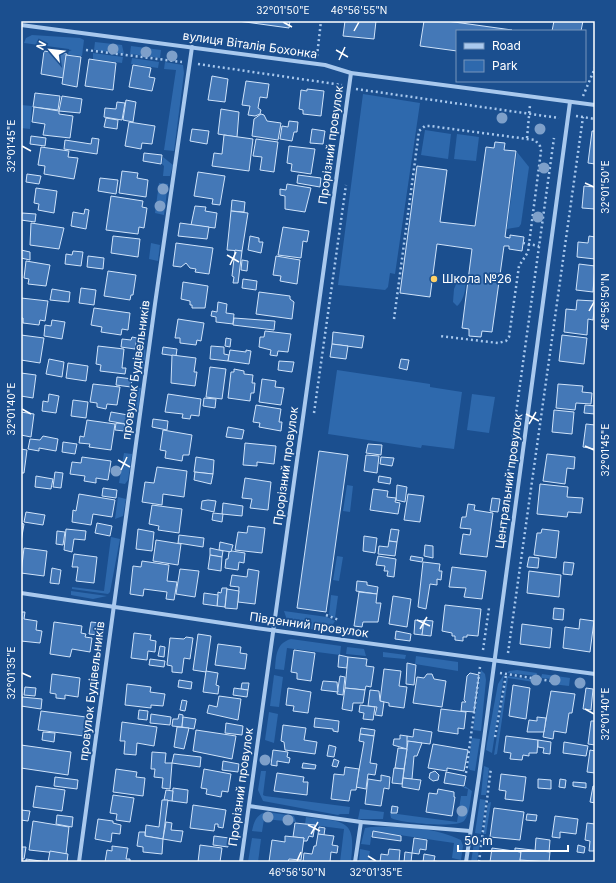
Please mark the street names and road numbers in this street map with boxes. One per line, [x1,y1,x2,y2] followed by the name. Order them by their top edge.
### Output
[182,28,318,61] street label: вулиця Віталія Бохонка
[315,84,346,205] street label: Прорізний провулок
[118,299,153,441] street label: провулок Будівельників
[270,405,301,526] street label: Прорізний провулок
[492,412,525,549] street label: Центральний провулок
[249,609,370,640] street label: Південний провулок
[75,620,108,762] street label: провулок Будівельників
[225,726,256,847] street label: Прорізний провулок

